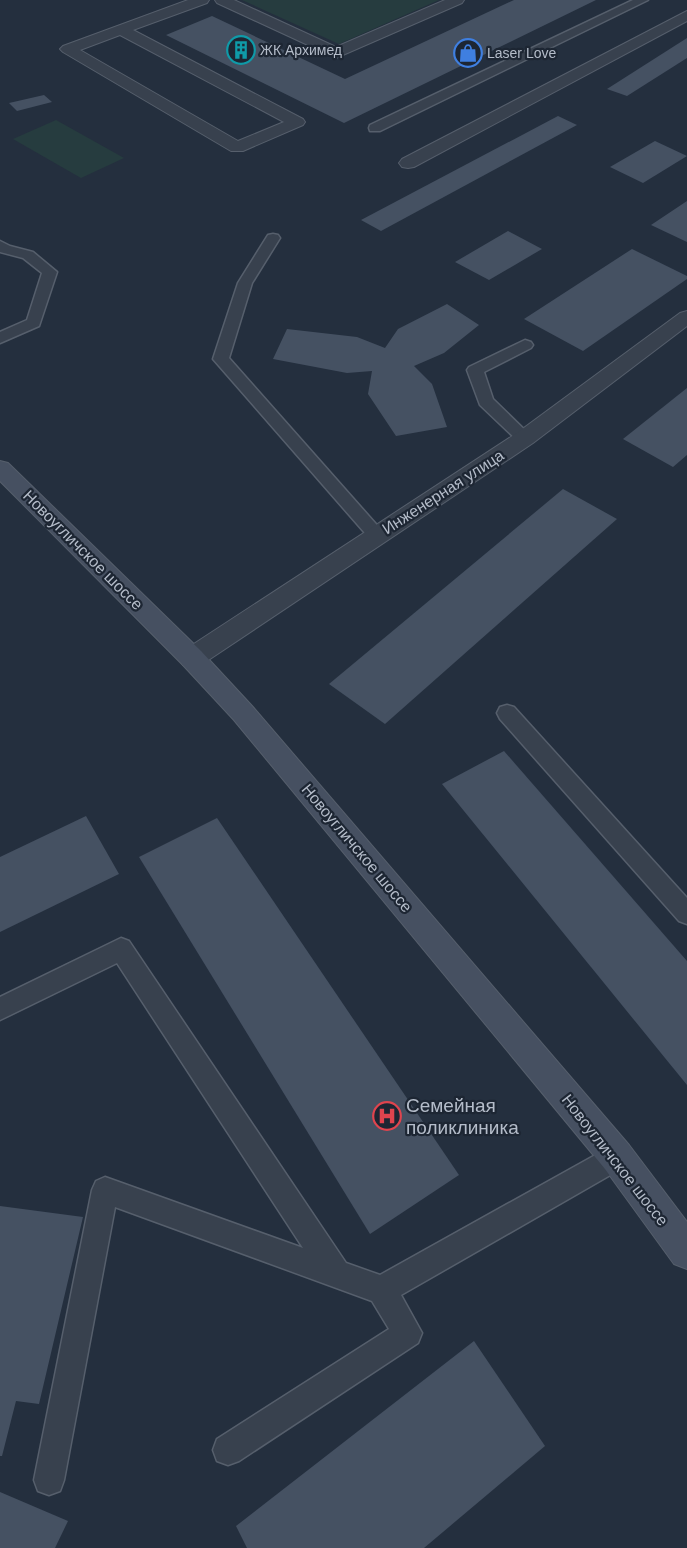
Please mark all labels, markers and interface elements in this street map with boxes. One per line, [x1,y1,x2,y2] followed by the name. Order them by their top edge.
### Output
[226,35,256,65] building icon: ЖК Архимед
[453,38,483,68] shop icon: Laser Love
[260,42,342,58] place label: ЖК Архимед
[487,45,556,61] place label: Laser Love
[379,446,507,538] street label: Инженерная улица
[20,487,146,613] street label: Новоугличское шоссе
[299,781,416,915] street label: Новоугличское шоссе
[559,1091,672,1229] street label: Новоугличское шоссе
[406,1095,519,1138] place label: Семейная поликлиника
[372,1101,402,1131] hospital icon: Семейная поликлиника

